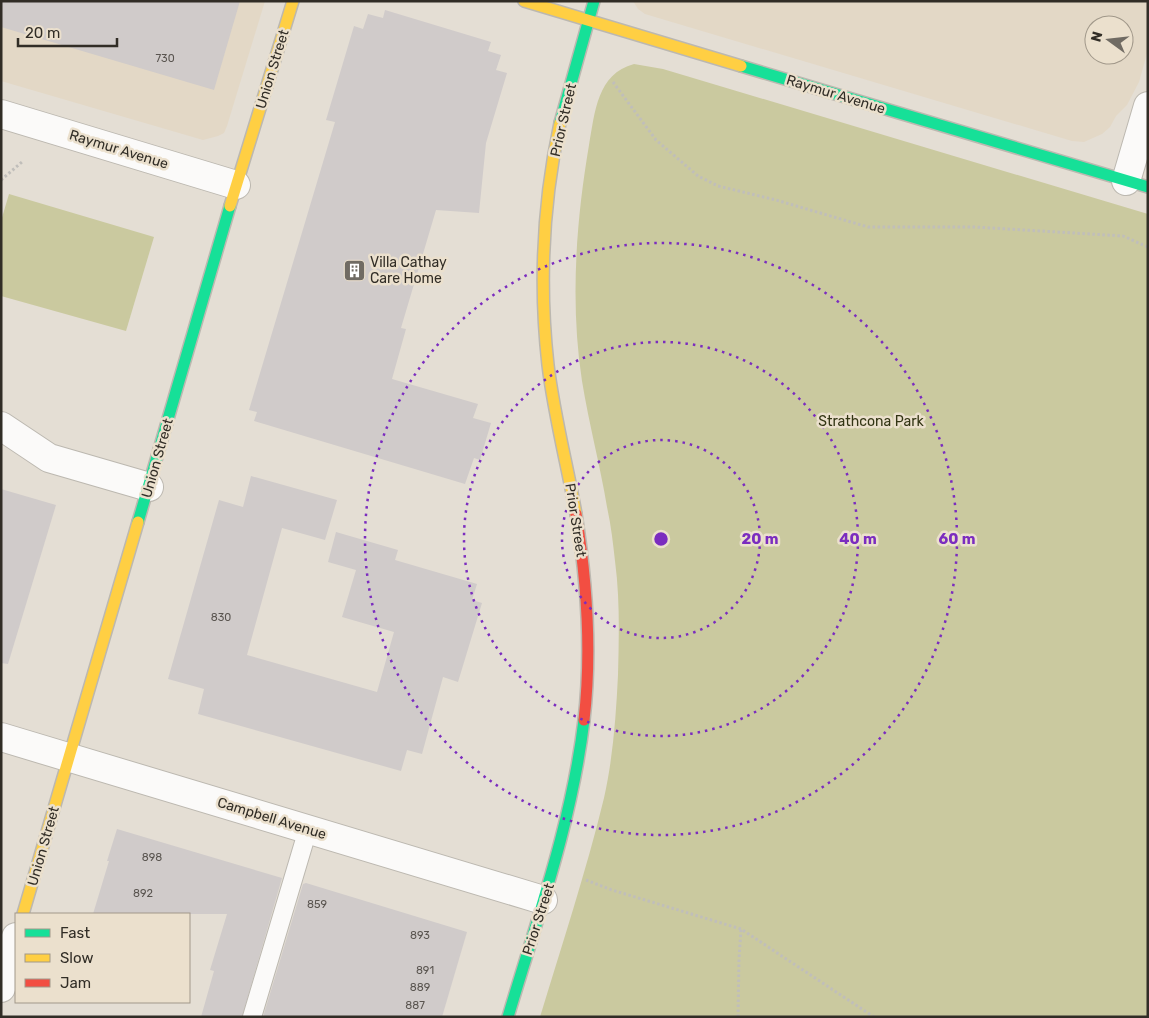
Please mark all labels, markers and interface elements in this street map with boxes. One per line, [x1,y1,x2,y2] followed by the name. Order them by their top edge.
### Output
[18,15,116,47] scale bar
[1084,15,1134,65] north arrow
[25,24,60,42] text: 20 m
[252,27,293,111] street label: Union Street
[1087,30,1106,44] text: N
[155,52,175,65] house number: 730
[784,71,887,118] street label: Raymur Avenue
[547,81,580,158] street label: Prior Street
[67,126,170,173] street label: Raymur Avenue
[370,254,447,287] place label: Villa Cathay Care Home
[342,258,366,282] building icon: Villa Cathay Care Home
[818,413,925,430] park label: Strathcona Park
[138,416,177,500] street label: Union Street
[561,482,590,559] street label: Prior Street
[652,530,670,548] centre of rings
[742,530,778,548] text: 20 m
[839,530,877,548] text: 40 m
[939,530,975,548] text: 60 m
[211,611,231,624] house number: 830
[215,794,328,843] street label: Campbell Avenue
[24,804,63,888] street label: Union Street
[142,851,162,864] house number: 898
[519,881,558,957] street label: Prior Street
[133,887,153,900] house number: 892
[307,898,327,911] house number: 859
[15,913,190,1003] legend
[60,924,90,942] text: Fast
[410,929,430,942] house number: 893
[60,949,93,967] text: Slow
[416,964,434,977] house number: 891
[60,974,91,992] text: Jam
[410,981,430,994] house number: 889
[405,999,425,1012] house number: 887

